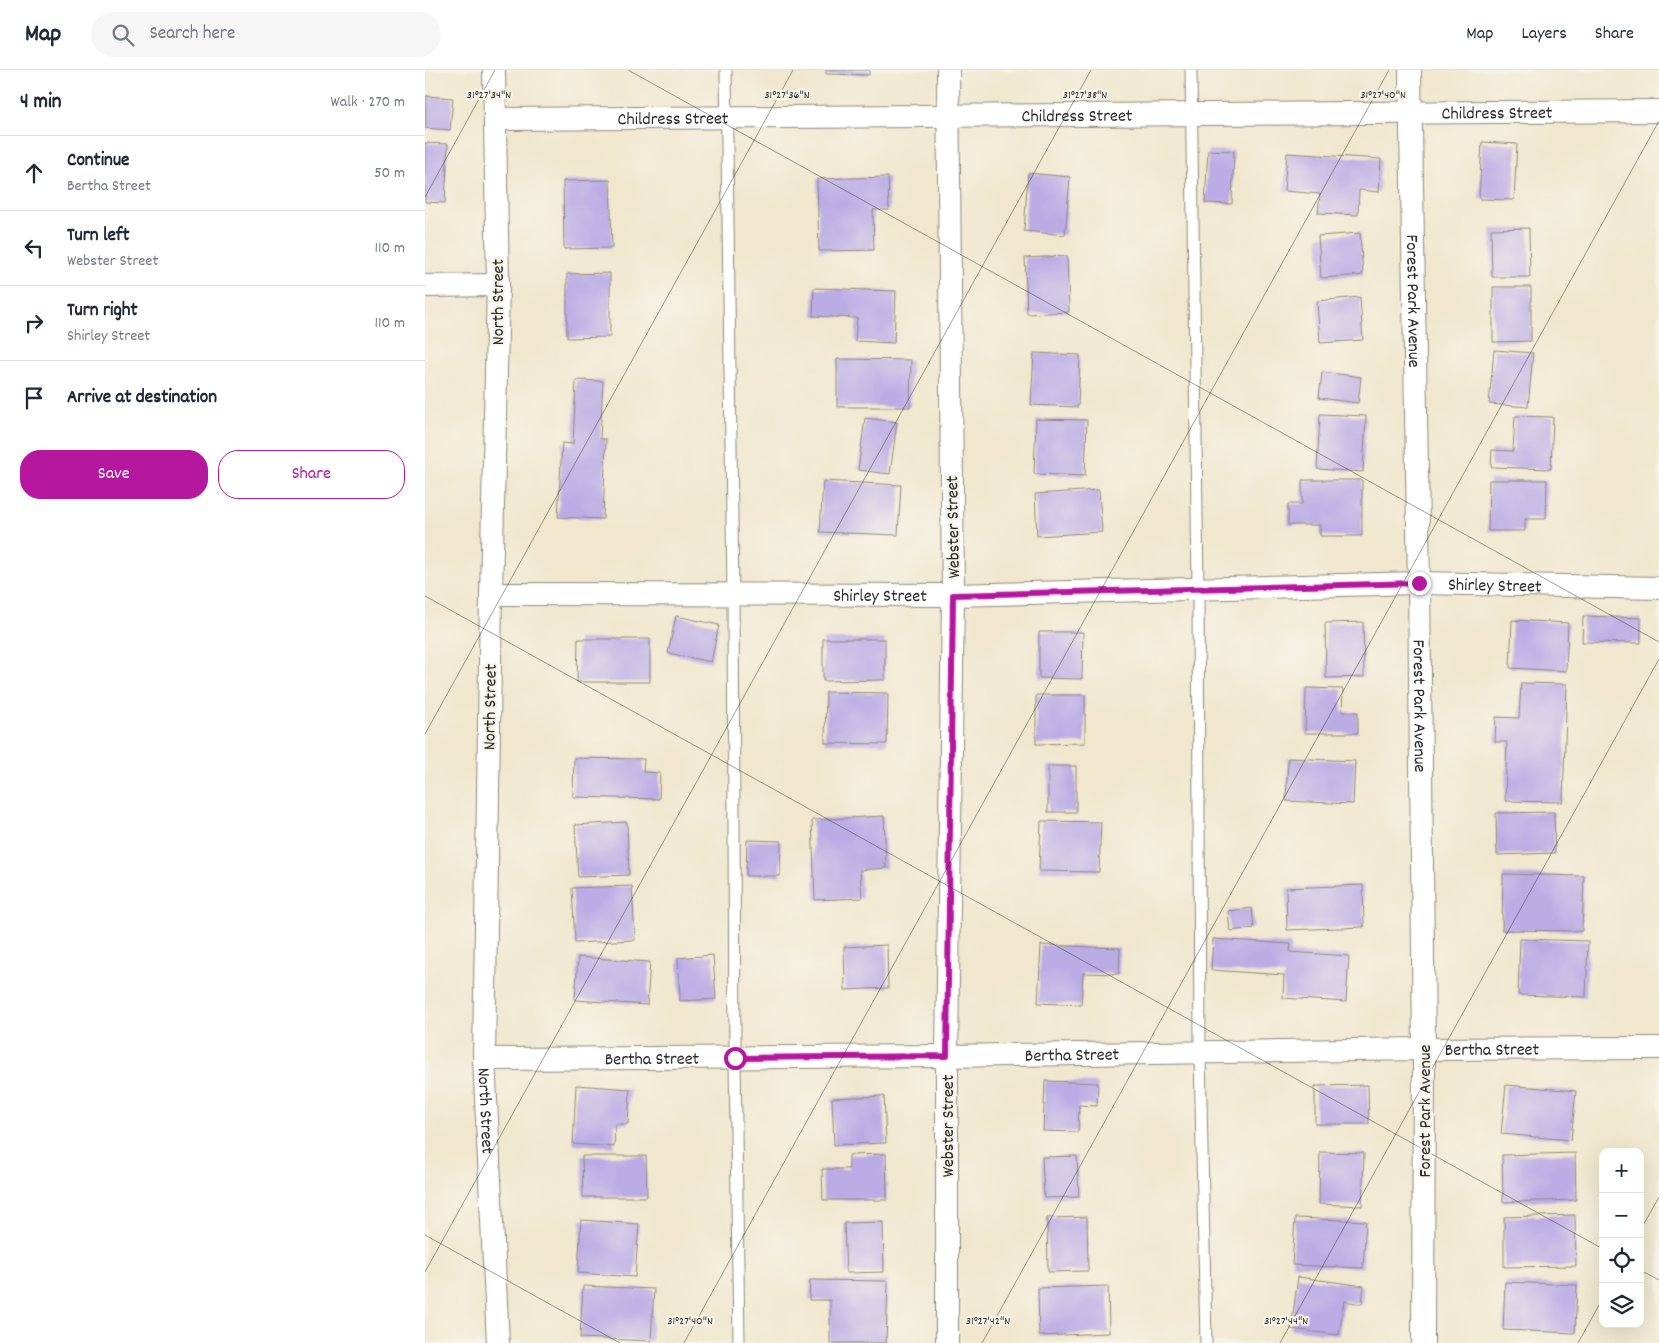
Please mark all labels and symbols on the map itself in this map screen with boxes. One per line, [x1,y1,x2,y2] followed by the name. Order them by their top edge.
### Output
[467,87,511,104] text: 31°27'34"N
[764,87,810,104] text: 31°27'36"N
[1063,87,1107,104] text: 31°27'38"N
[1360,87,1406,104] text: 31°27'40"N
[1441,102,1553,127] street label: Childress Street
[1021,105,1133,130] street label: Childress Street
[617,107,729,133] street label: Childress Street
[1398,234,1425,368] street label: Forest Park Avenue
[487,258,512,345] street label: North Street
[941,475,968,579] street label: Webster Street
[1408,572,1431,595] route end
[1448,574,1542,601] street label: Shirley Street
[833,585,927,610] street label: Shirley Street
[1405,639,1431,773] street label: Forest Park Avenue
[478,663,505,750] street label: North Street
[1445,1039,1540,1064] street label: Bertha Street
[1025,1043,1120,1070] street label: Bertha Street
[1414,1044,1439,1178] street label: Forest Park Avenue
[724,1047,747,1070] route start
[605,1048,700,1073] street label: Bertha Street
[469,1067,499,1155] street label: North Street
[937,1074,962,1177] street label: Webster Street
[667,1313,713,1330] text: 31°27'40"N
[966,1313,1010,1330] text: 31°27'42"N
[1264,1313,1308,1330] text: 31°27'44"N

